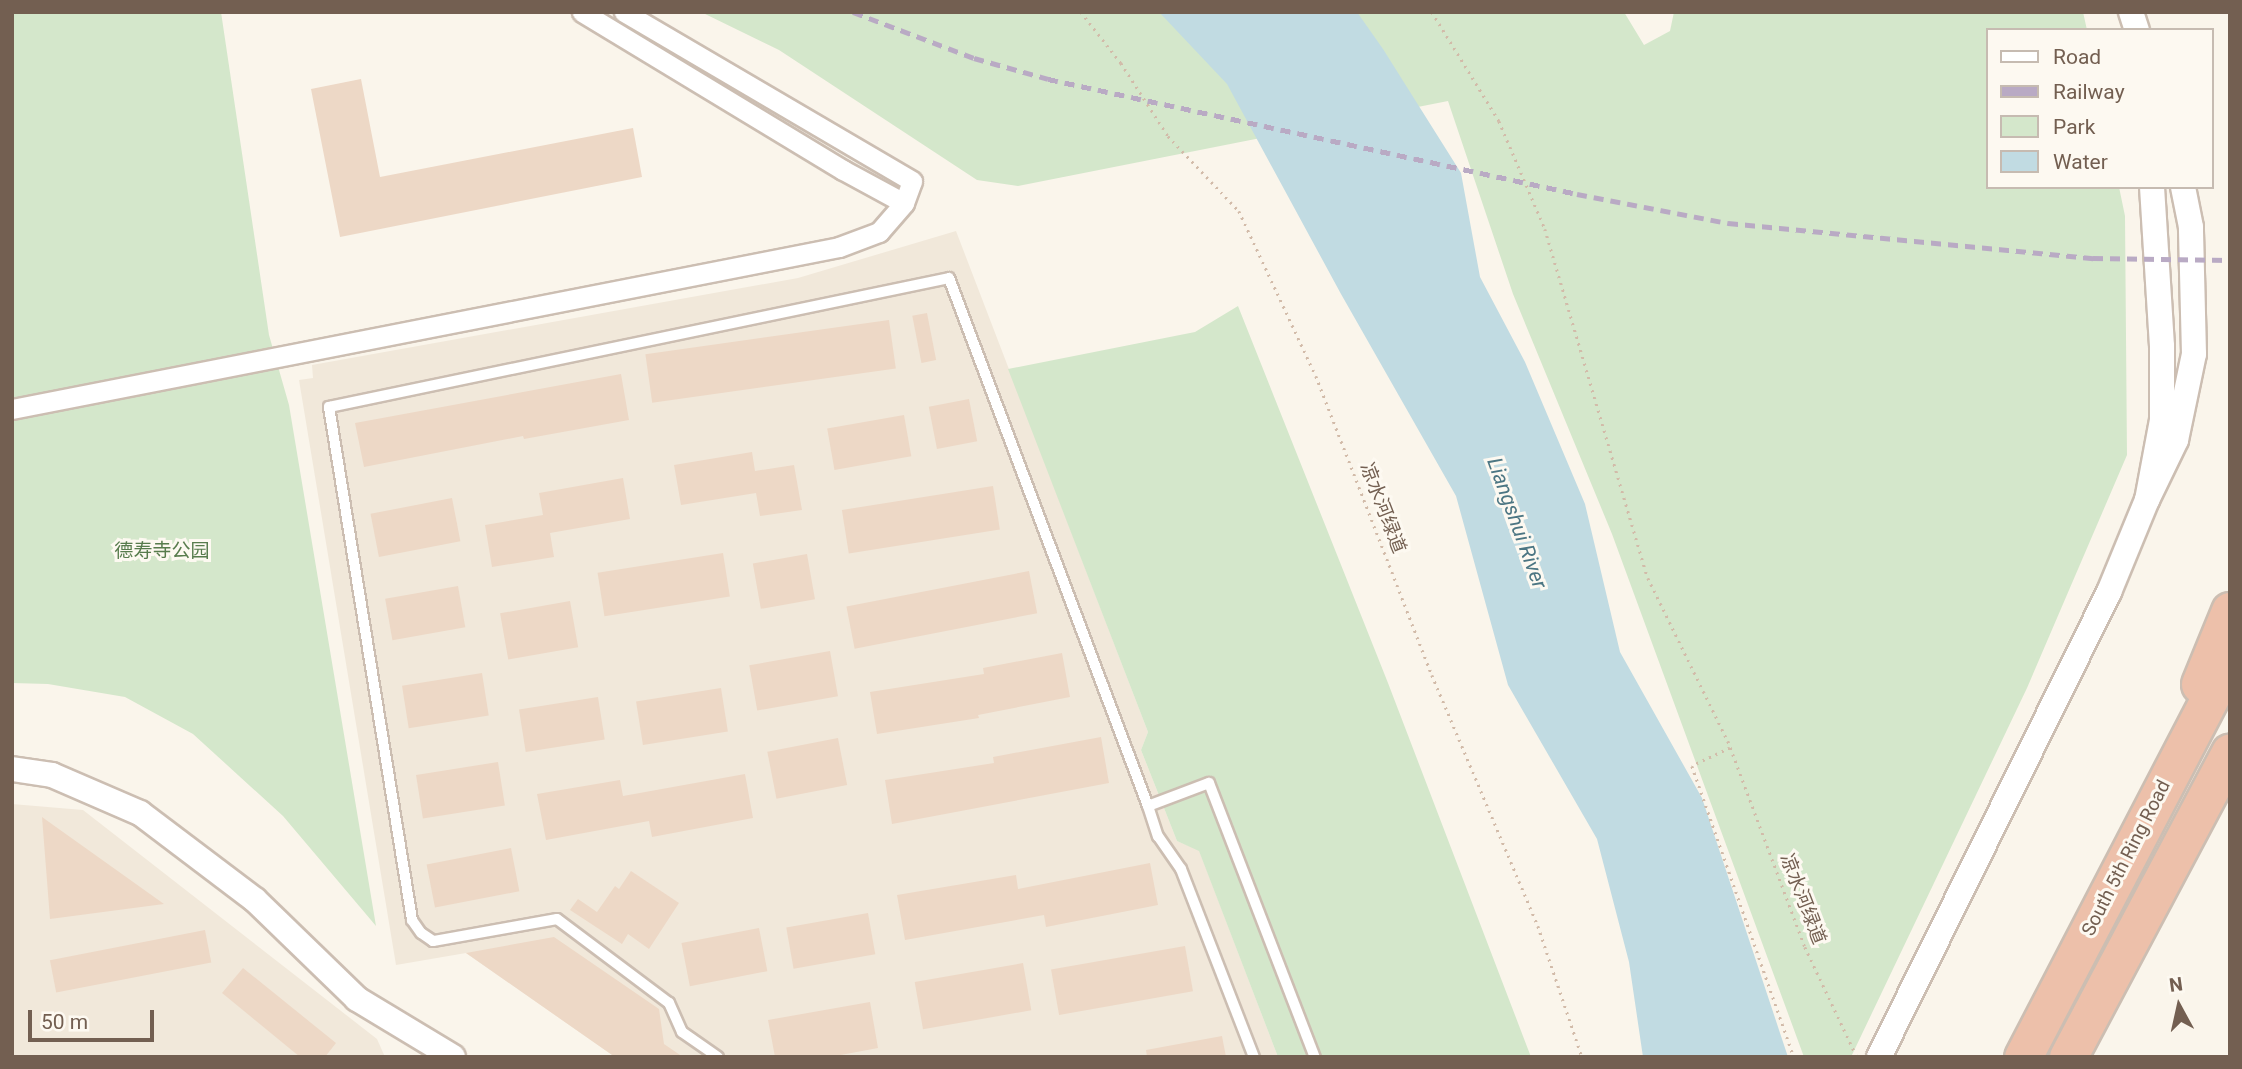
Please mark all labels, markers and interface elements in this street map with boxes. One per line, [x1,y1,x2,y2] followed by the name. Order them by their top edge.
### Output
[1986,28,2214,189] legend
[2053,45,2101,69] text: Road
[2053,80,2125,104] text: Railway
[2053,115,2095,139] text: Park
[2053,150,2108,174] text: Water
[1482,454,1552,592] water label: Liangshui River
[1355,460,1411,556] street label: 凉水河绿道
[115,540,209,562] park label: 德寿寺公园
[2077,776,2175,940] street label: South 5th Ring Road
[1775,851,1831,947] street label: 凉水河绿道
[2144,971,2214,1041] north arrow
[2168,972,2184,997] text: N
[32,996,158,1040] scale bar
[41,1010,88,1034] text: 50 m

